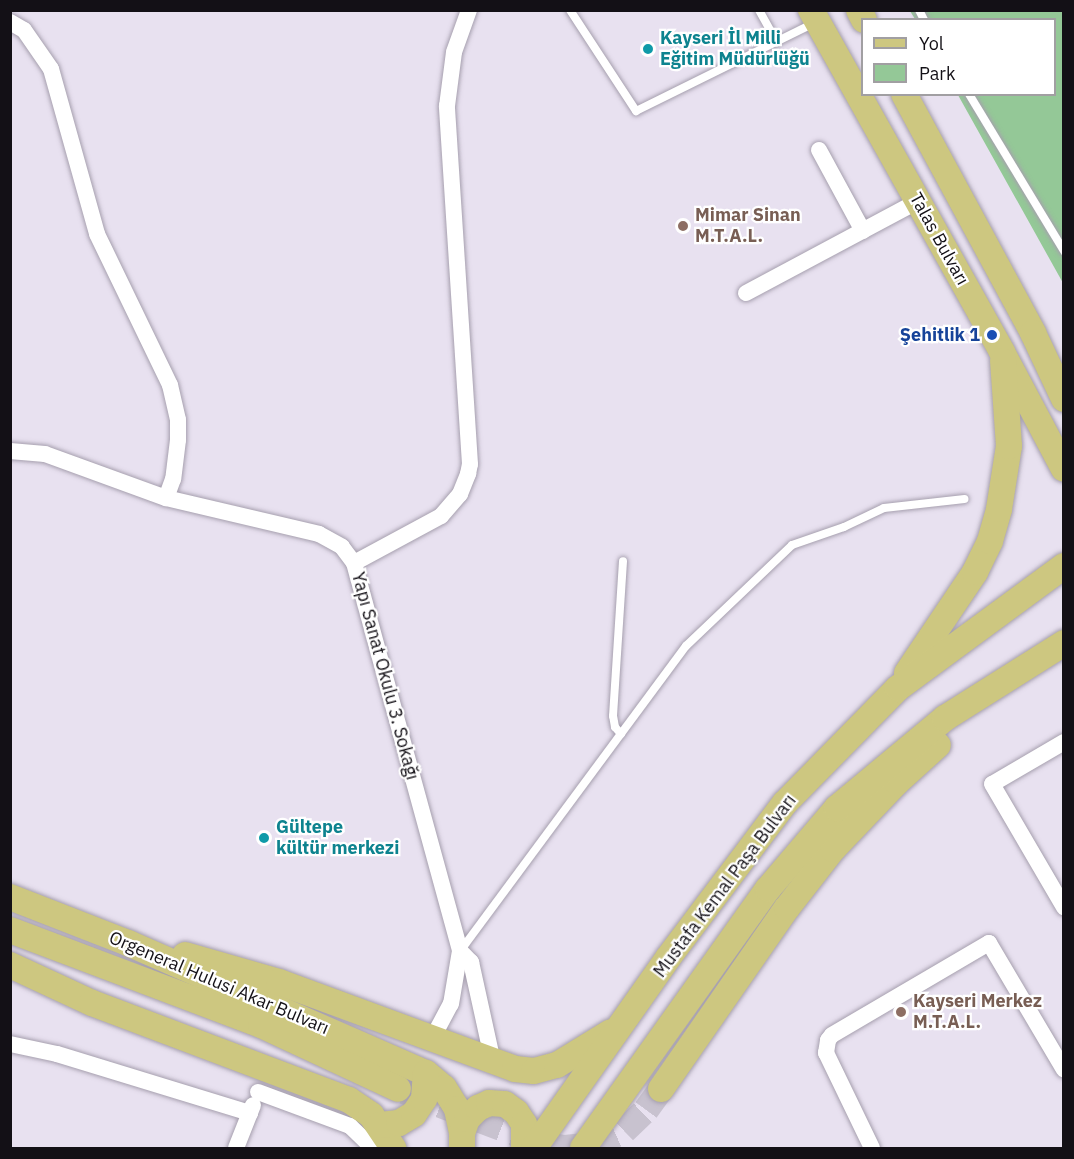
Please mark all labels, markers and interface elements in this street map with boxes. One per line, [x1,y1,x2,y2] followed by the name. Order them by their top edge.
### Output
[861,18,1056,96] legend
[660,28,810,70] place label: Kayseri İl Milli Eğitim Müdürlüğü
[919,32,944,55] text: Yol
[641,42,655,56] marker: Kayseri İl Milli Eğitim Müdürlüğü
[919,62,955,85] text: Park
[905,189,973,289] street label: Talas Bulvarı
[695,205,801,248] place label: Mimar Sinan M.T.A.L.
[676,219,690,233] marker: Mimar Sinan M.T.A.L.
[900,324,980,346] place label: Şehitlik 1
[985,328,999,342] marker: Şehitlik 1
[347,570,423,782] street label: Yapı Sanat Okulu 3. Sokağı
[649,790,801,982] street label: Mustafa Kemal Paşa Bulvarı
[276,817,399,860] place label: Gültepe kültür merkezi
[257,831,271,845] marker: Gültepe kültür merkezi
[106,927,332,1039] street label: Orgeneral Hulusi Akar Bulvarı
[913,991,1042,1034] place label: Kayseri Merkez M.T.A.L.
[894,1005,908,1019] marker: Kayseri Merkez M.T.A.L.

